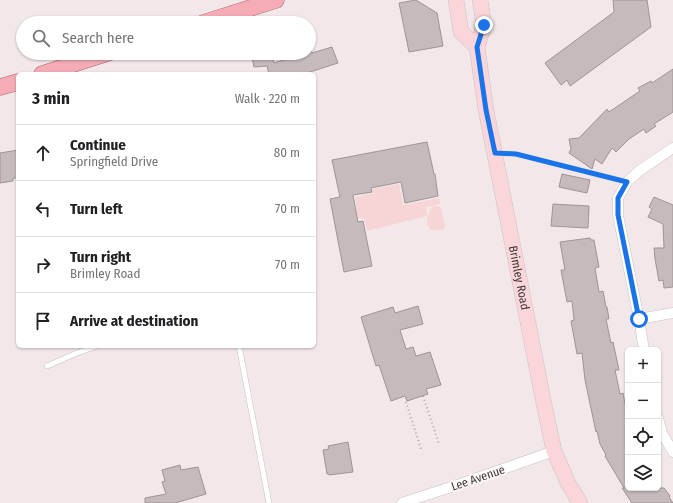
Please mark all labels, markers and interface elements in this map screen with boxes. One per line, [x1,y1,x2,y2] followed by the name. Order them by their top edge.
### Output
[16,16,316,60] search box
[475,16,493,34] route end
[30,27,52,49] icon: search
[62,29,134,47] text: Search here
[32,88,70,109] text: 3 min
[235,91,300,106] text: Walk · 220 m
[70,136,126,154] text: Continue
[32,142,54,164] icon: ahead
[274,145,300,160] text: 80 m
[70,154,158,169] text: Springfield Drive
[32,198,54,220] icon: left
[70,200,123,218] text: Turn left
[275,201,300,216] text: 70 m
[506,244,532,311] street label: Brimley Road
[70,248,131,266] text: Turn right
[32,254,54,276] icon: right
[275,257,300,272] text: 70 m
[70,266,140,281] text: Brimley Road
[32,310,54,332] icon: arrive
[630,310,648,328] route start
[70,312,198,330] text: Arrive at destination
[625,347,661,491] map controls
[625,347,661,383] button: +
[625,383,661,419] button: −
[625,419,661,455] button: locate
[625,455,661,491] button: layers
[449,462,507,494] street label: Lee Avenue

